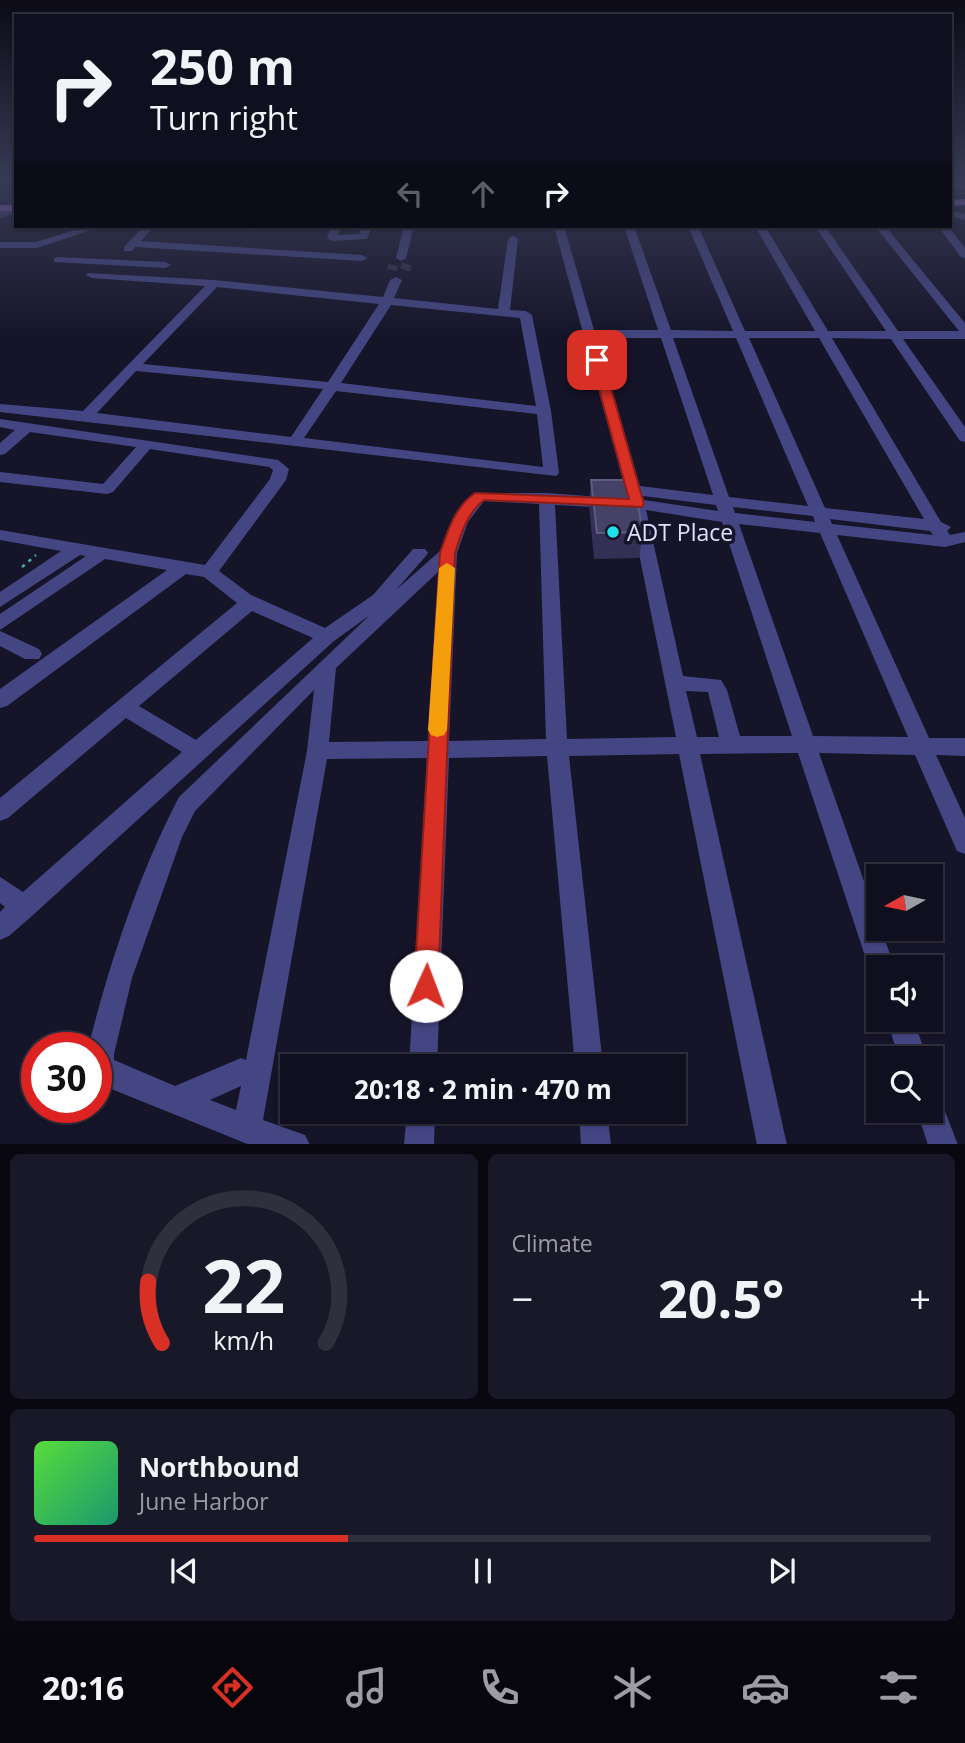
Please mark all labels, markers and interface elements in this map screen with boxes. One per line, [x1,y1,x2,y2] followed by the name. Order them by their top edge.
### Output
[150,33,295,99] text: 250 m
[35,42,126,133] icon: right
[150,96,298,139] text: Turn right
[391,175,429,213] icon: left
[464,175,502,213] icon: ahead
[537,175,575,213] icon: right
[567,330,627,390] pin
[578,341,616,379] icon: arrive
[627,516,733,548] place label: ADT Place
[605,524,621,540] marker: ADT Place
[866,864,943,942] north arrow
[866,864,943,1123] map controls
[389,949,463,1023] position arrow
[866,955,943,1032] button: sound
[21,1032,112,1123] speed limit sign: 30
[866,1046,943,1123] button: search
[354,1071,612,1107] text: 20:18 · 2 min · 470 m
[512,1227,593,1259] text: Climate
[202,1235,285,1334] text: 22
[658,1262,784,1333] text: 20.5°
[512,1272,533,1324] text: −
[909,1272,931,1324] text: +
[213,1322,274,1356] text: km/h
[139,1449,300,1485] text: Northbound
[139,1485,269,1517] text: June Harbor
[165,1552,203,1590] icon: previous
[464,1552,502,1590] icon: pause
[763,1552,801,1590] icon: next
[208,1663,257,1712] icon: directions
[342,1663,391,1712] icon: music
[475,1663,524,1712] icon: phone
[608,1663,657,1712] icon: climate
[741,1663,790,1712] icon: car
[874,1663,923,1712] icon: filters
[42,1666,124,1709] text: 20:16

